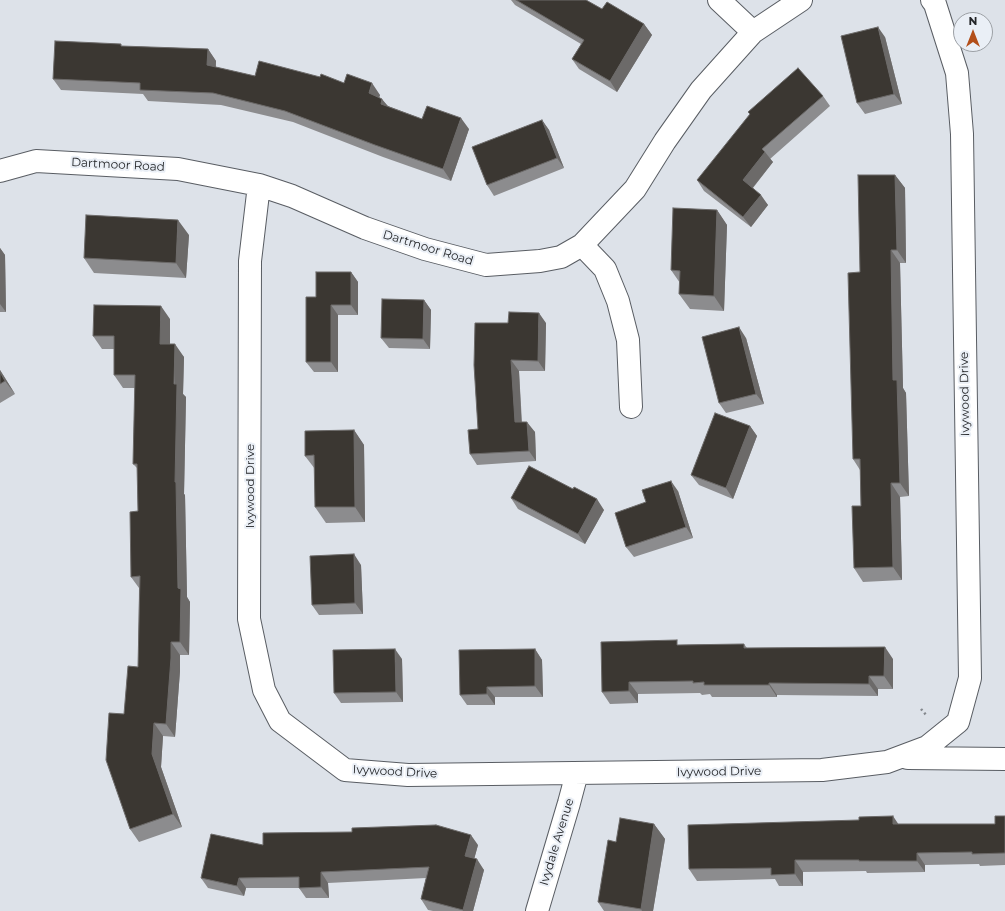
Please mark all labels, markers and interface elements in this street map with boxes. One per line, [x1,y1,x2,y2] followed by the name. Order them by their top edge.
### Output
[953,12,993,52] north arrow
[969,14,977,28] text: N
[71,155,165,175] street label: Dartmoor Road
[381,227,475,269] street label: Dartmoor Road
[957,352,973,436] street label: Ivywood Drive
[243,444,257,528] street label: Ivywood Drive
[352,763,438,781] street label: Ivywood Drive
[677,764,761,780] street label: Ivywood Drive
[537,797,577,887] street label: Ivydale Avenue

